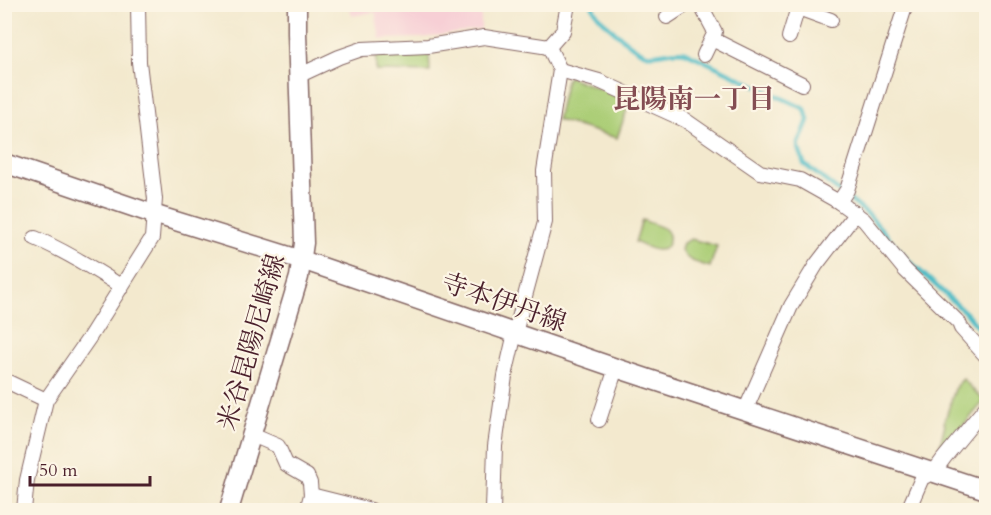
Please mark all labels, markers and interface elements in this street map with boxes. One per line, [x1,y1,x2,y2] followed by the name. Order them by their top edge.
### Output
[613,81,775,118] district label: 昆陽南一丁目
[210,250,293,434] street label: 米谷昆陽尼崎線
[437,265,571,340] street label: 寺本伊丹線
[30,449,150,487] scale bar
[39,458,78,483] text: 50 m

